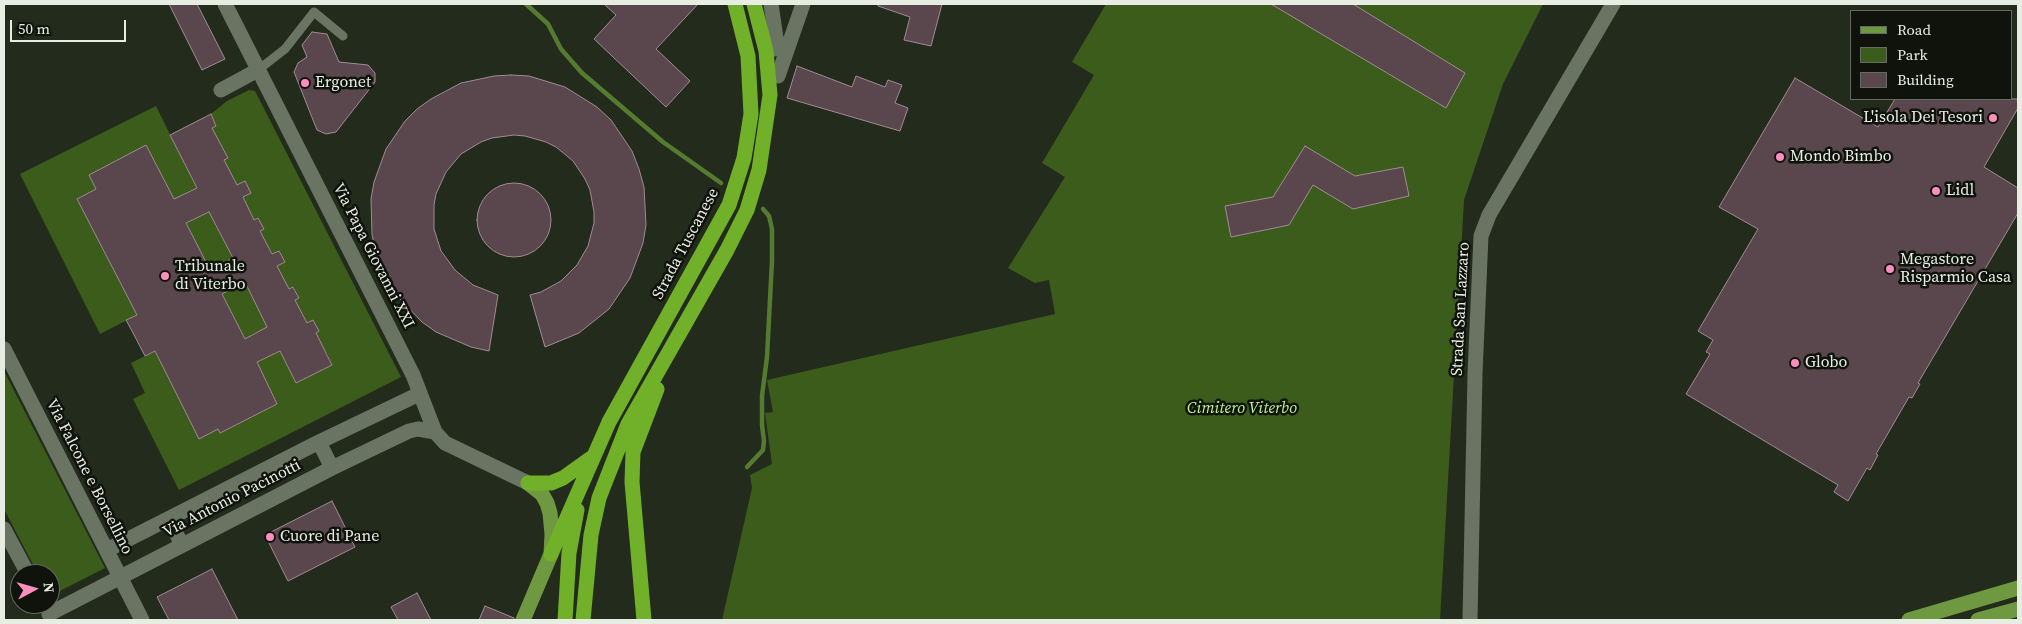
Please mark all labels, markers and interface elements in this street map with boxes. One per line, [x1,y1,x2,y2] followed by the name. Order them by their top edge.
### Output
[12,10,129,42] scale bar
[1850,10,2012,100] legend
[18,18,50,39] text: 50 m
[1897,19,1931,40] text: Road
[1897,44,1928,65] text: Park
[1897,69,1954,90] text: Building
[315,73,371,93] place label: Ergonet
[299,77,311,89] marker: Ergonet
[1863,108,1983,128] place label: L'isola Dei Tesori
[1987,112,1999,124] marker: L'isola Dei Tesori
[1790,147,1891,167] place label: Mondo Bimbo
[1774,151,1786,163] marker: Mondo Bimbo
[328,180,418,332] street label: Via Papa Giovanni XXI
[1946,181,1974,201] place label: Lidl
[649,185,723,303] street label: Strada Tuscanese
[1930,185,1942,197] marker: Lidl
[1448,242,1474,376] street label: Strada San Lazzaro
[1900,250,2011,288] place label: Megastore Risparmio Casa
[175,257,246,295] place label: Tribunale di Viterbo
[1884,263,1896,275] marker: Megastore Risparmio Casa
[159,270,171,282] marker: Tribunale di Viterbo
[1805,353,1847,373] place label: Globo
[1789,357,1801,369] marker: Globo
[41,396,137,558] street label: Via Falcone e Borsellino
[1187,399,1297,419] park label: Cimitero Viterbo
[160,456,304,542] street label: Via Antonio Pacinotti
[280,527,379,547] place label: Cuore di Pane
[264,531,276,543] marker: Cuore di Pane
[10,564,60,614] north arrow
[38,581,59,594] text: N

